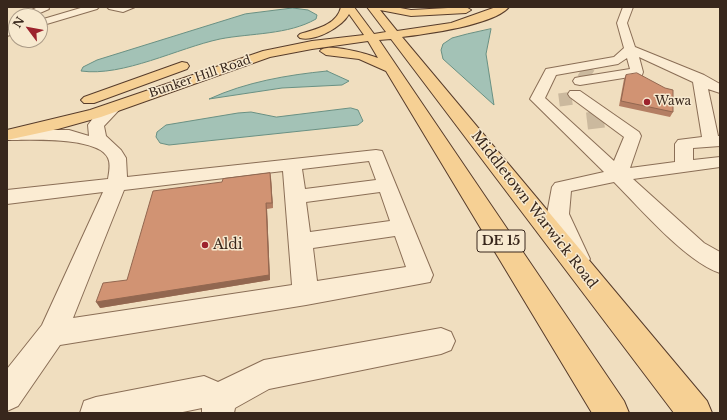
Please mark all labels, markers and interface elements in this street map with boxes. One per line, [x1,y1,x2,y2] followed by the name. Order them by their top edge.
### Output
[8,8,48,48] north arrow
[10,14,27,30] text: N
[147,53,253,101] street label: Bunker Hill Road
[655,95,691,109] place label: Wawa
[642,97,652,107] marker: Wawa
[467,128,601,292] street label: Middletown Warwick Road
[477,230,525,252] road number: DE 15
[213,237,243,253] place label: Aldi
[200,240,210,250] marker: Aldi

